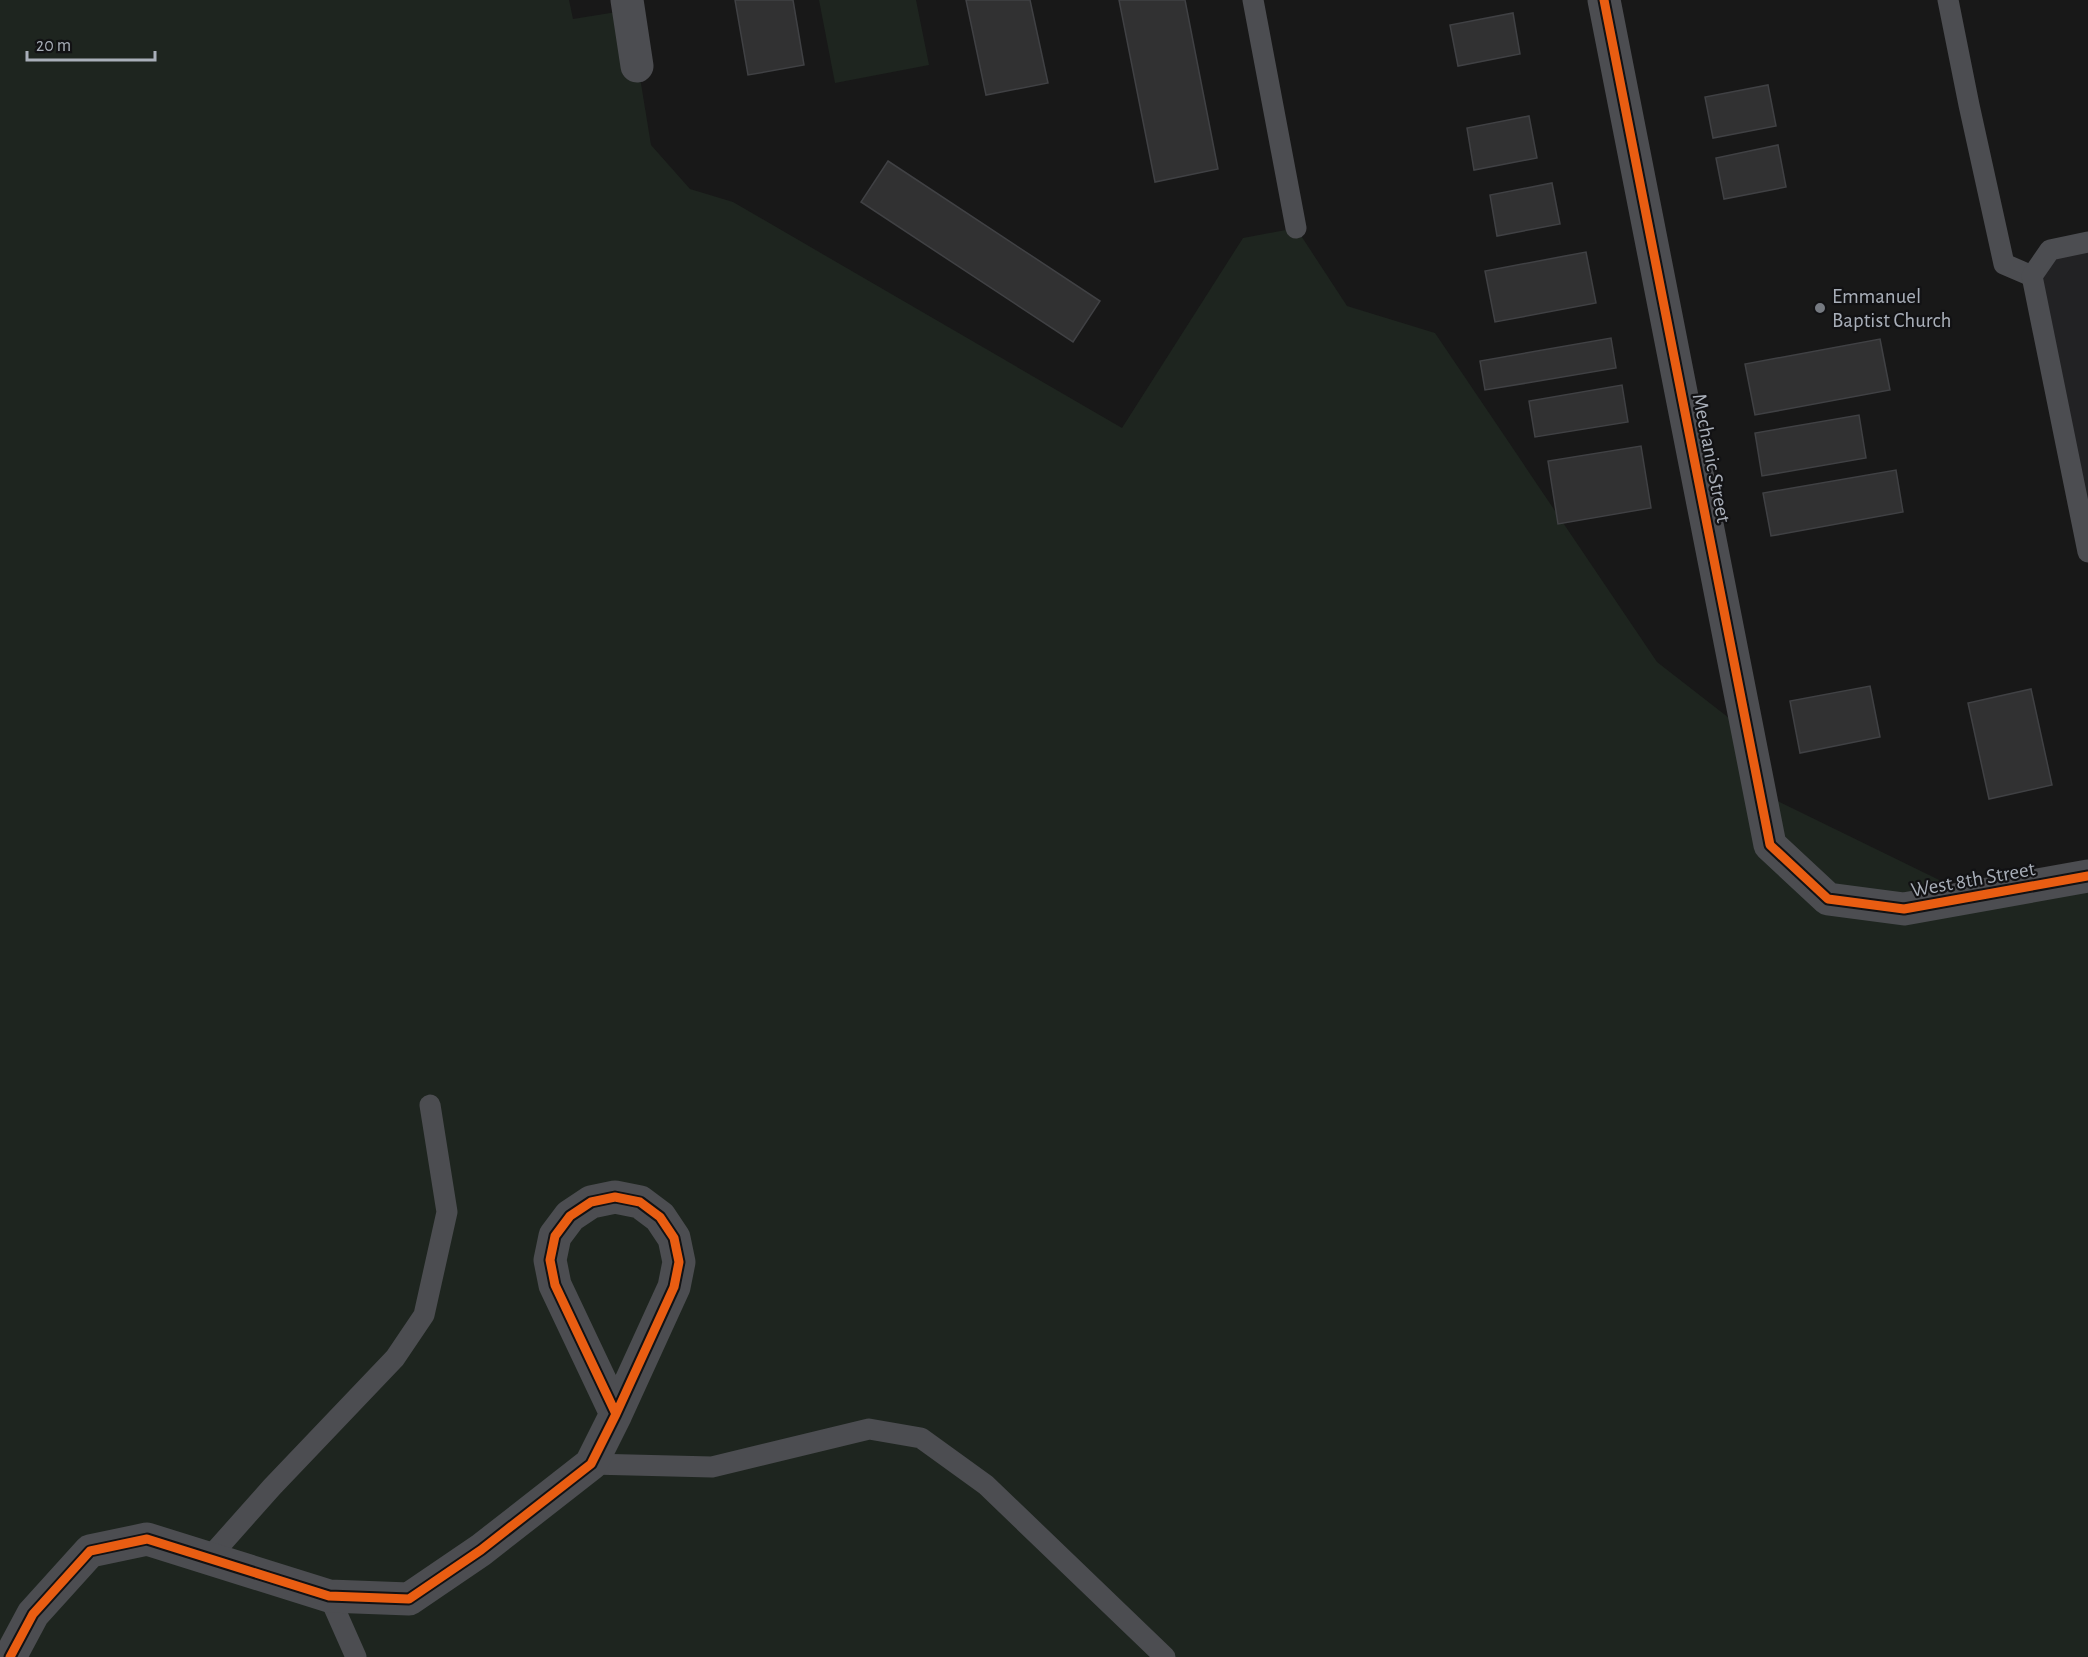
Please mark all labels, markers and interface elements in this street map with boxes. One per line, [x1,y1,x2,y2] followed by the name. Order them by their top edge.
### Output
[27,24,154,62] scale bar
[36,37,71,55] text: 20 m
[1832,286,1952,331] place label: Emmanuel Baptist Church
[1813,301,1827,315] marker: Emmanuel Baptist Church
[1689,392,1734,525] street label: Mechanic Street
[1909,858,2037,901] street label: West 8th Street

